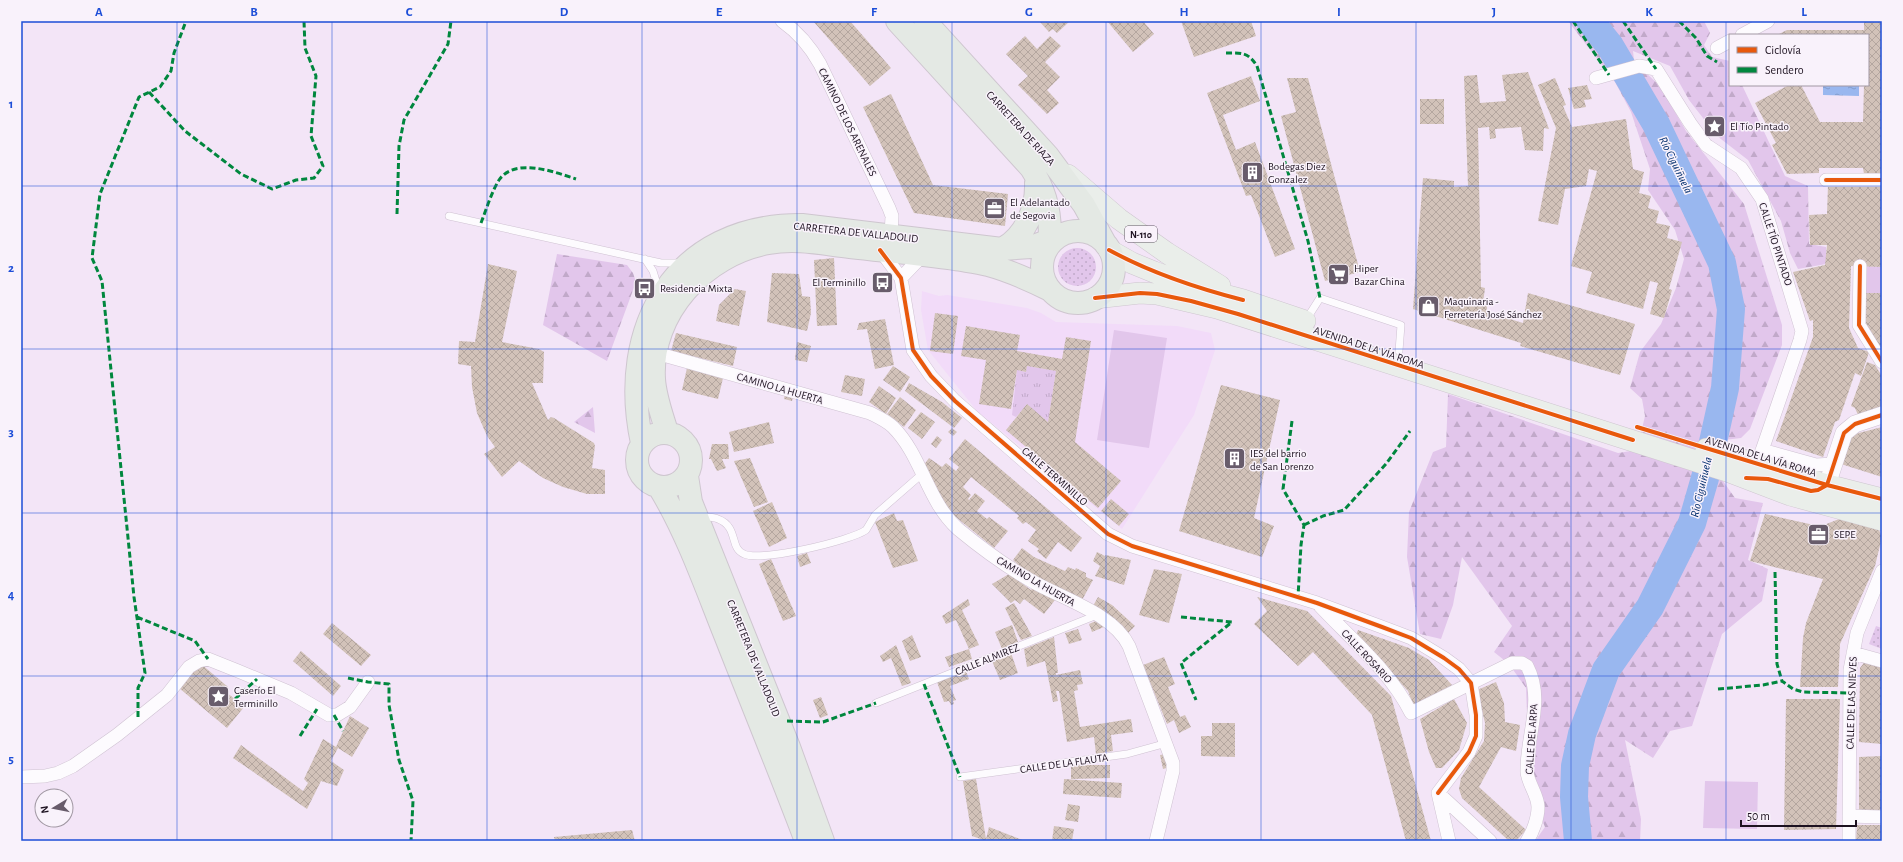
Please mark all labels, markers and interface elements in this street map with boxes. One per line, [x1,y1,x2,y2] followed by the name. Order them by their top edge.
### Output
[95,6,103,19] text: A
[250,6,258,19] text: B
[406,6,413,19] text: C
[560,6,569,19] text: D
[716,6,723,19] text: E
[871,6,878,19] text: F
[1025,6,1033,19] text: G
[1179,6,1189,19] text: H
[1337,6,1341,19] text: I
[1492,6,1496,19] text: J
[1645,6,1653,19] text: K
[1801,6,1807,19] text: L
[1729,34,1869,86] legend
[1765,44,1801,56] text: Ciclovía
[1765,64,1804,76] text: Sendero
[817,66,879,178] street label: CAMINO DE LOS ARENALES
[984,89,1057,168] street label: CARRETERA DE RIAZA
[9,98,13,111] text: 1
[1701,113,1727,139] place icon: El Tío Pintado
[1730,121,1789,132] place label: El Tío Pintado
[1657,135,1695,195] water label: Río Ciguiñuela
[1239,159,1265,185] building icon: Bodegas Diez Gonzalez
[1268,161,1326,185] place label: Bodegas Diez Gonzalez
[982,195,1008,221] office icon: El Adelantado de Segovia
[1010,197,1070,221] place label: El Adelantado de Segovia
[1757,201,1795,287] street label: CALLE TÍO PINTADO
[793,220,919,245] street label: CARRETERA DE VALLADOLID
[1125,226,1157,242] road number: N-110
[1326,261,1352,287] supermarket icon: Hiper Bazar China
[8,262,14,275] text: 2
[1354,263,1405,287] place label: Hiper Bazar China
[869,269,895,295] bus stop icon: El Terminillo
[632,275,658,301] bus stop icon: Residencia Mixta
[812,277,866,288] place label: El Terminillo
[660,283,732,294] place label: Residencia Mixta
[1416,294,1442,320] shop icon: Maquinaria - Ferretería José Sánchez
[1444,296,1542,320] place label: Maquinaria - Ferretería José Sánchez
[1312,323,1426,371] street label: AVENIDA DE LA VÍA ROMA
[736,371,825,406] street label: CAMINO LA HUERTA
[8,426,14,439] text: 3
[1704,433,1819,479] street label: AVENIDA DE LA VÍA ROMA
[1020,445,1090,508] street label: CALLE TERMINILLO
[1221,446,1247,472] building icon: IES del barrio de San Lorenzo
[1250,448,1314,472] place label: IES del barrio de San Lorenzo
[1688,456,1714,518] water label: Río Ciguiñuela
[1805,521,1831,547] office icon: SEPE
[1834,529,1856,540] place label: SEPE
[994,554,1078,609] street label: CAMINO LA HUERTA
[8,589,15,602] text: 4
[725,598,782,718] street label: CARRETERA DE VALLADOLID
[1339,627,1394,685] street label: CALLE ROSARIO
[954,642,1021,677] street label: CALLE ALMIREZ
[1844,656,1859,750] street label: CALLE DE LAS NIEVES
[205,683,231,709] place icon: Caserío El Terminillo
[234,685,278,709] place label: Caserío El Terminillo
[1524,703,1540,775] street label: CALLE DEL ARPA
[1019,752,1109,775] street label: CALLE DE LA FLAUTA
[8,753,14,766] text: 5
[34,788,74,828] north arrow
[1741,802,1856,828] scale bar
[39,805,51,814] text: N
[1747,810,1770,822] text: 50 m

